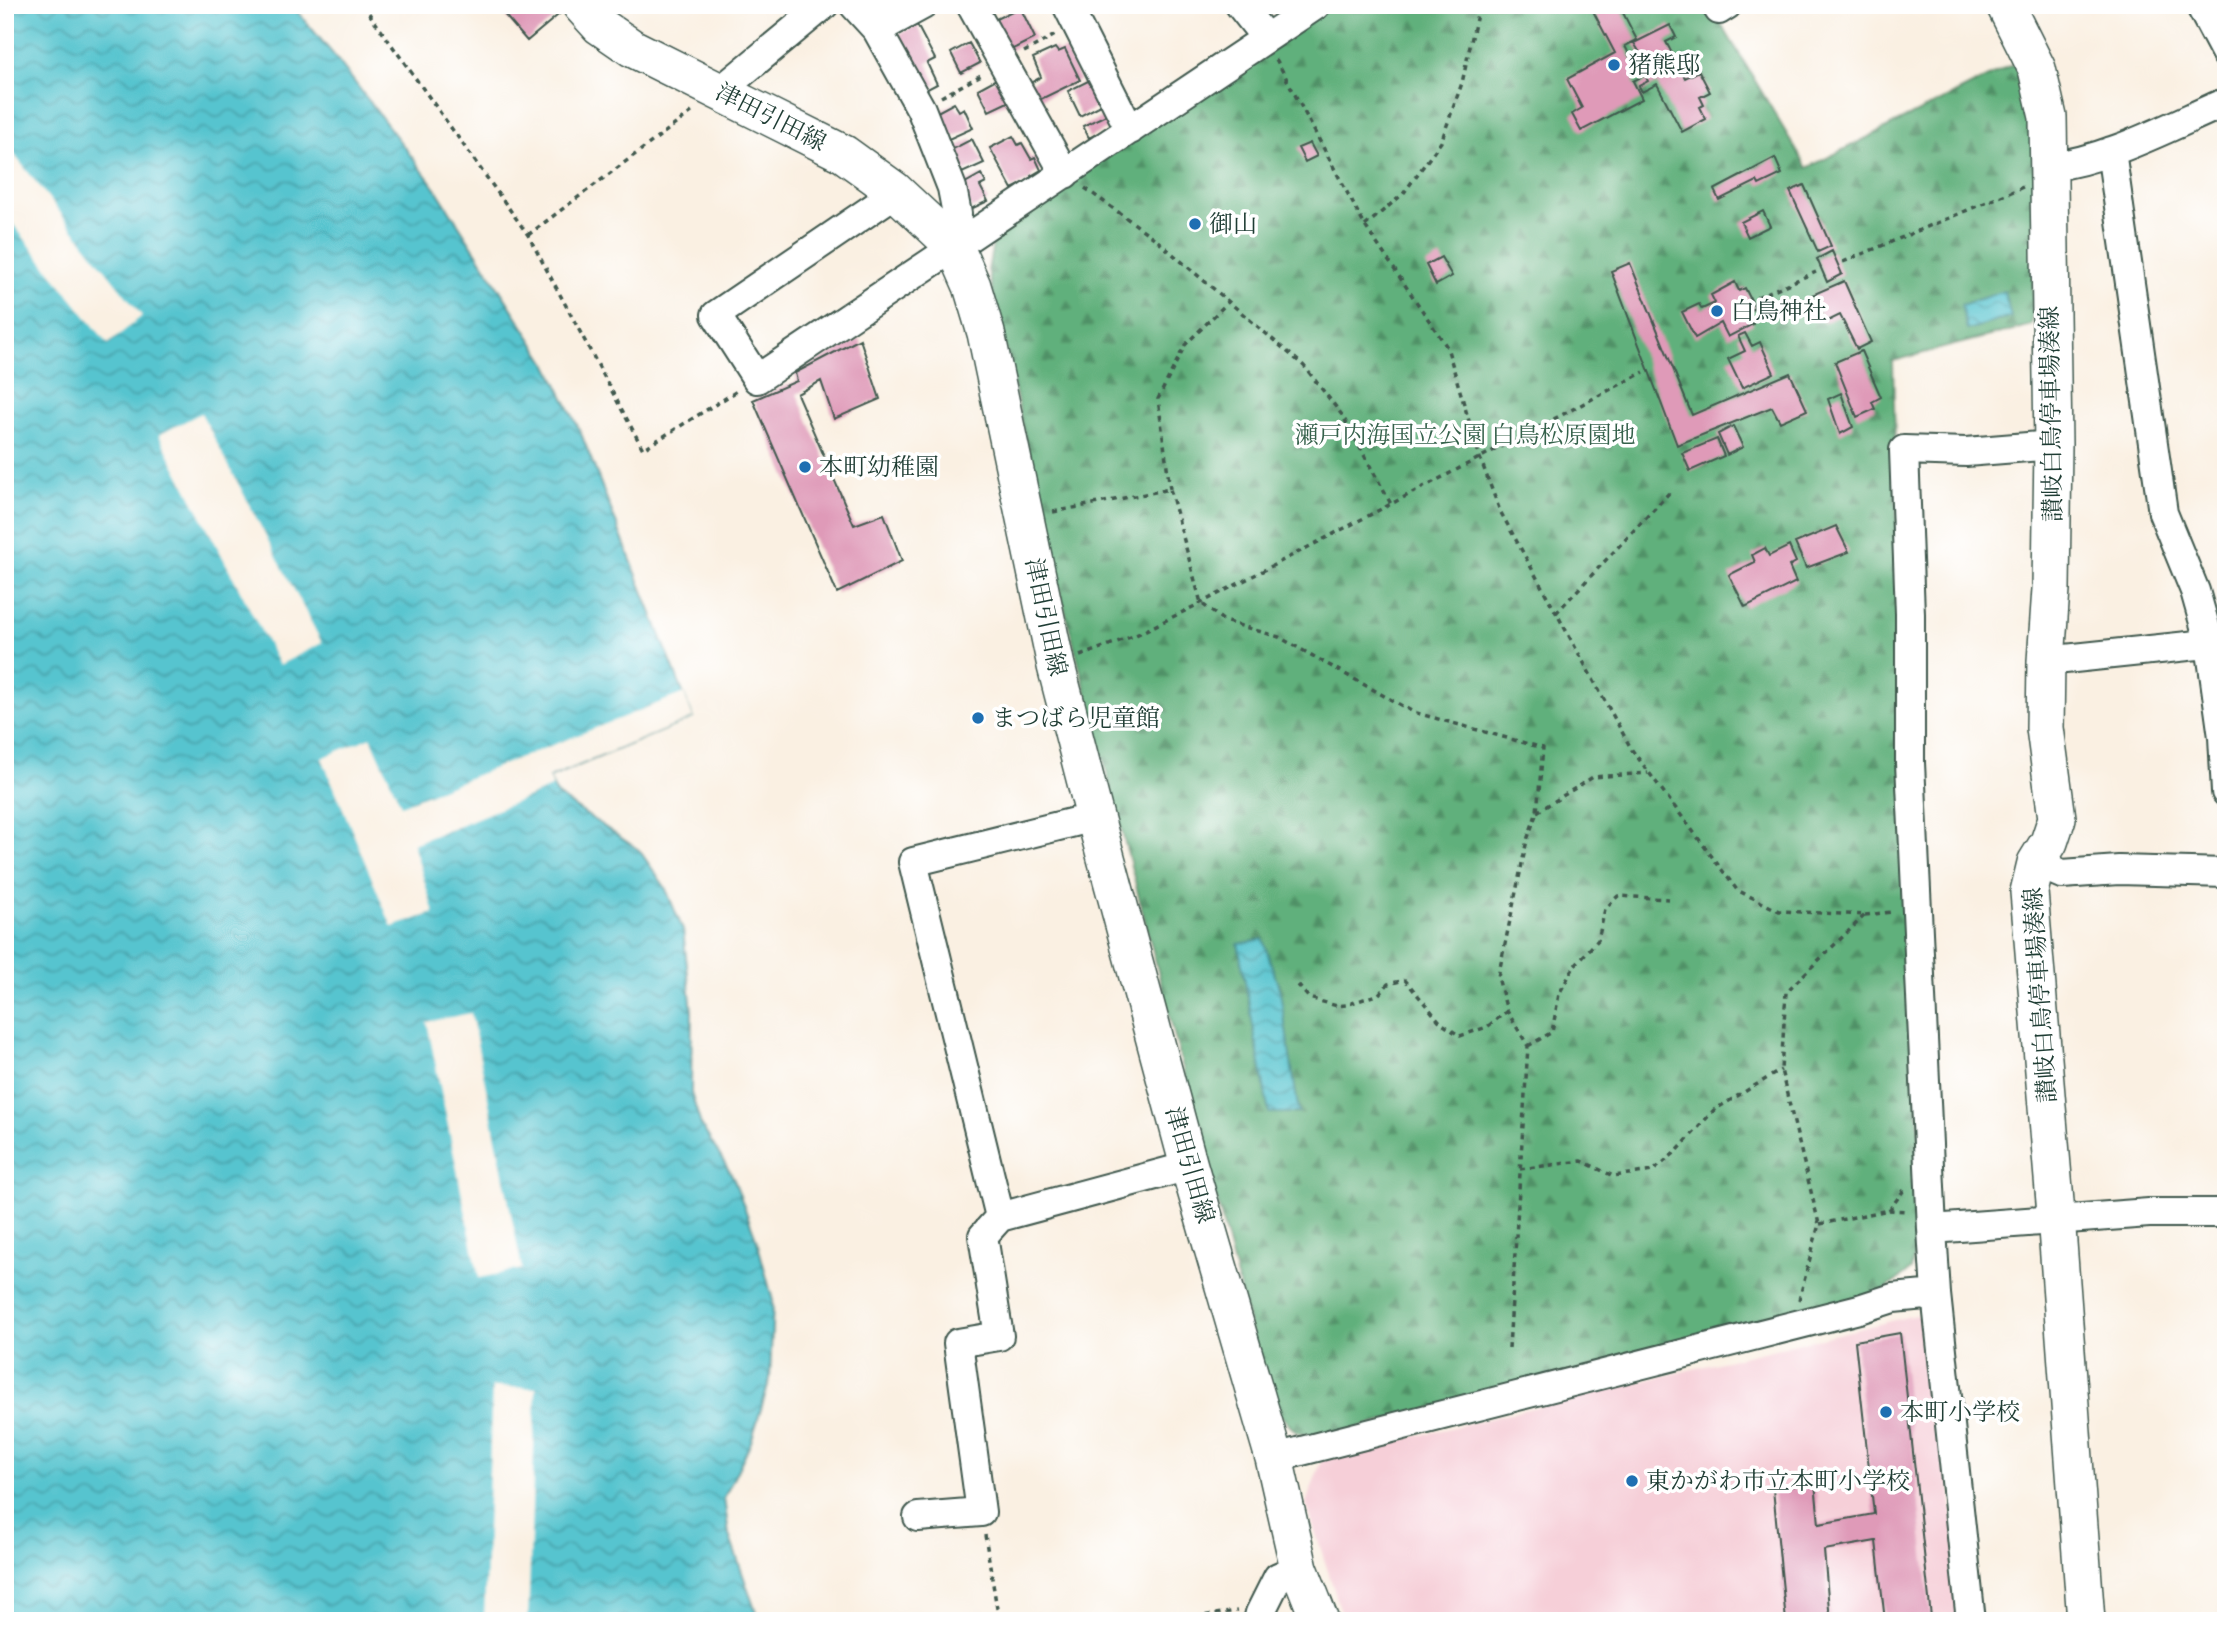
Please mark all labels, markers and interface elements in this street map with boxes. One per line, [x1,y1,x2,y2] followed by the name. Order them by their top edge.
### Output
[1628,51,1700,82] place label: 猪熊邸
[1606,57,1622,73] marker: 猪熊邸
[710,77,831,159] street label: 津田引田線
[1209,210,1257,241] place label: 御山
[1187,216,1203,232] marker: 御山
[1731,297,1827,328] place label: 白鳥神社
[1709,303,1725,319] marker: 白鳥神社
[2035,306,2070,522] street label: 讃岐白鳥停車場湊線
[1294,421,1636,452] park label: 瀬戸内海国立公園 白鳥松原園地
[819,453,939,484] place label: 本町幼稚園
[797,459,813,475] marker: 本町幼稚園
[1017,555,1072,679] street label: 津田引田線
[992,704,1160,735] place label: まつばら児童館
[970,710,986,726] marker: まつばら児童館
[2019,886,2064,1104] street label: 讃岐白鳥停車場湊線
[1157,1103,1220,1227] street label: 津田引田線
[1900,1398,2020,1429] place label: 本町小学校
[1878,1404,1894,1420] marker: 本町小学校
[1646,1467,1910,1498] place label: 東かがわ市立本町小学校
[1624,1473,1640,1489] marker: 東かがわ市立本町小学校

